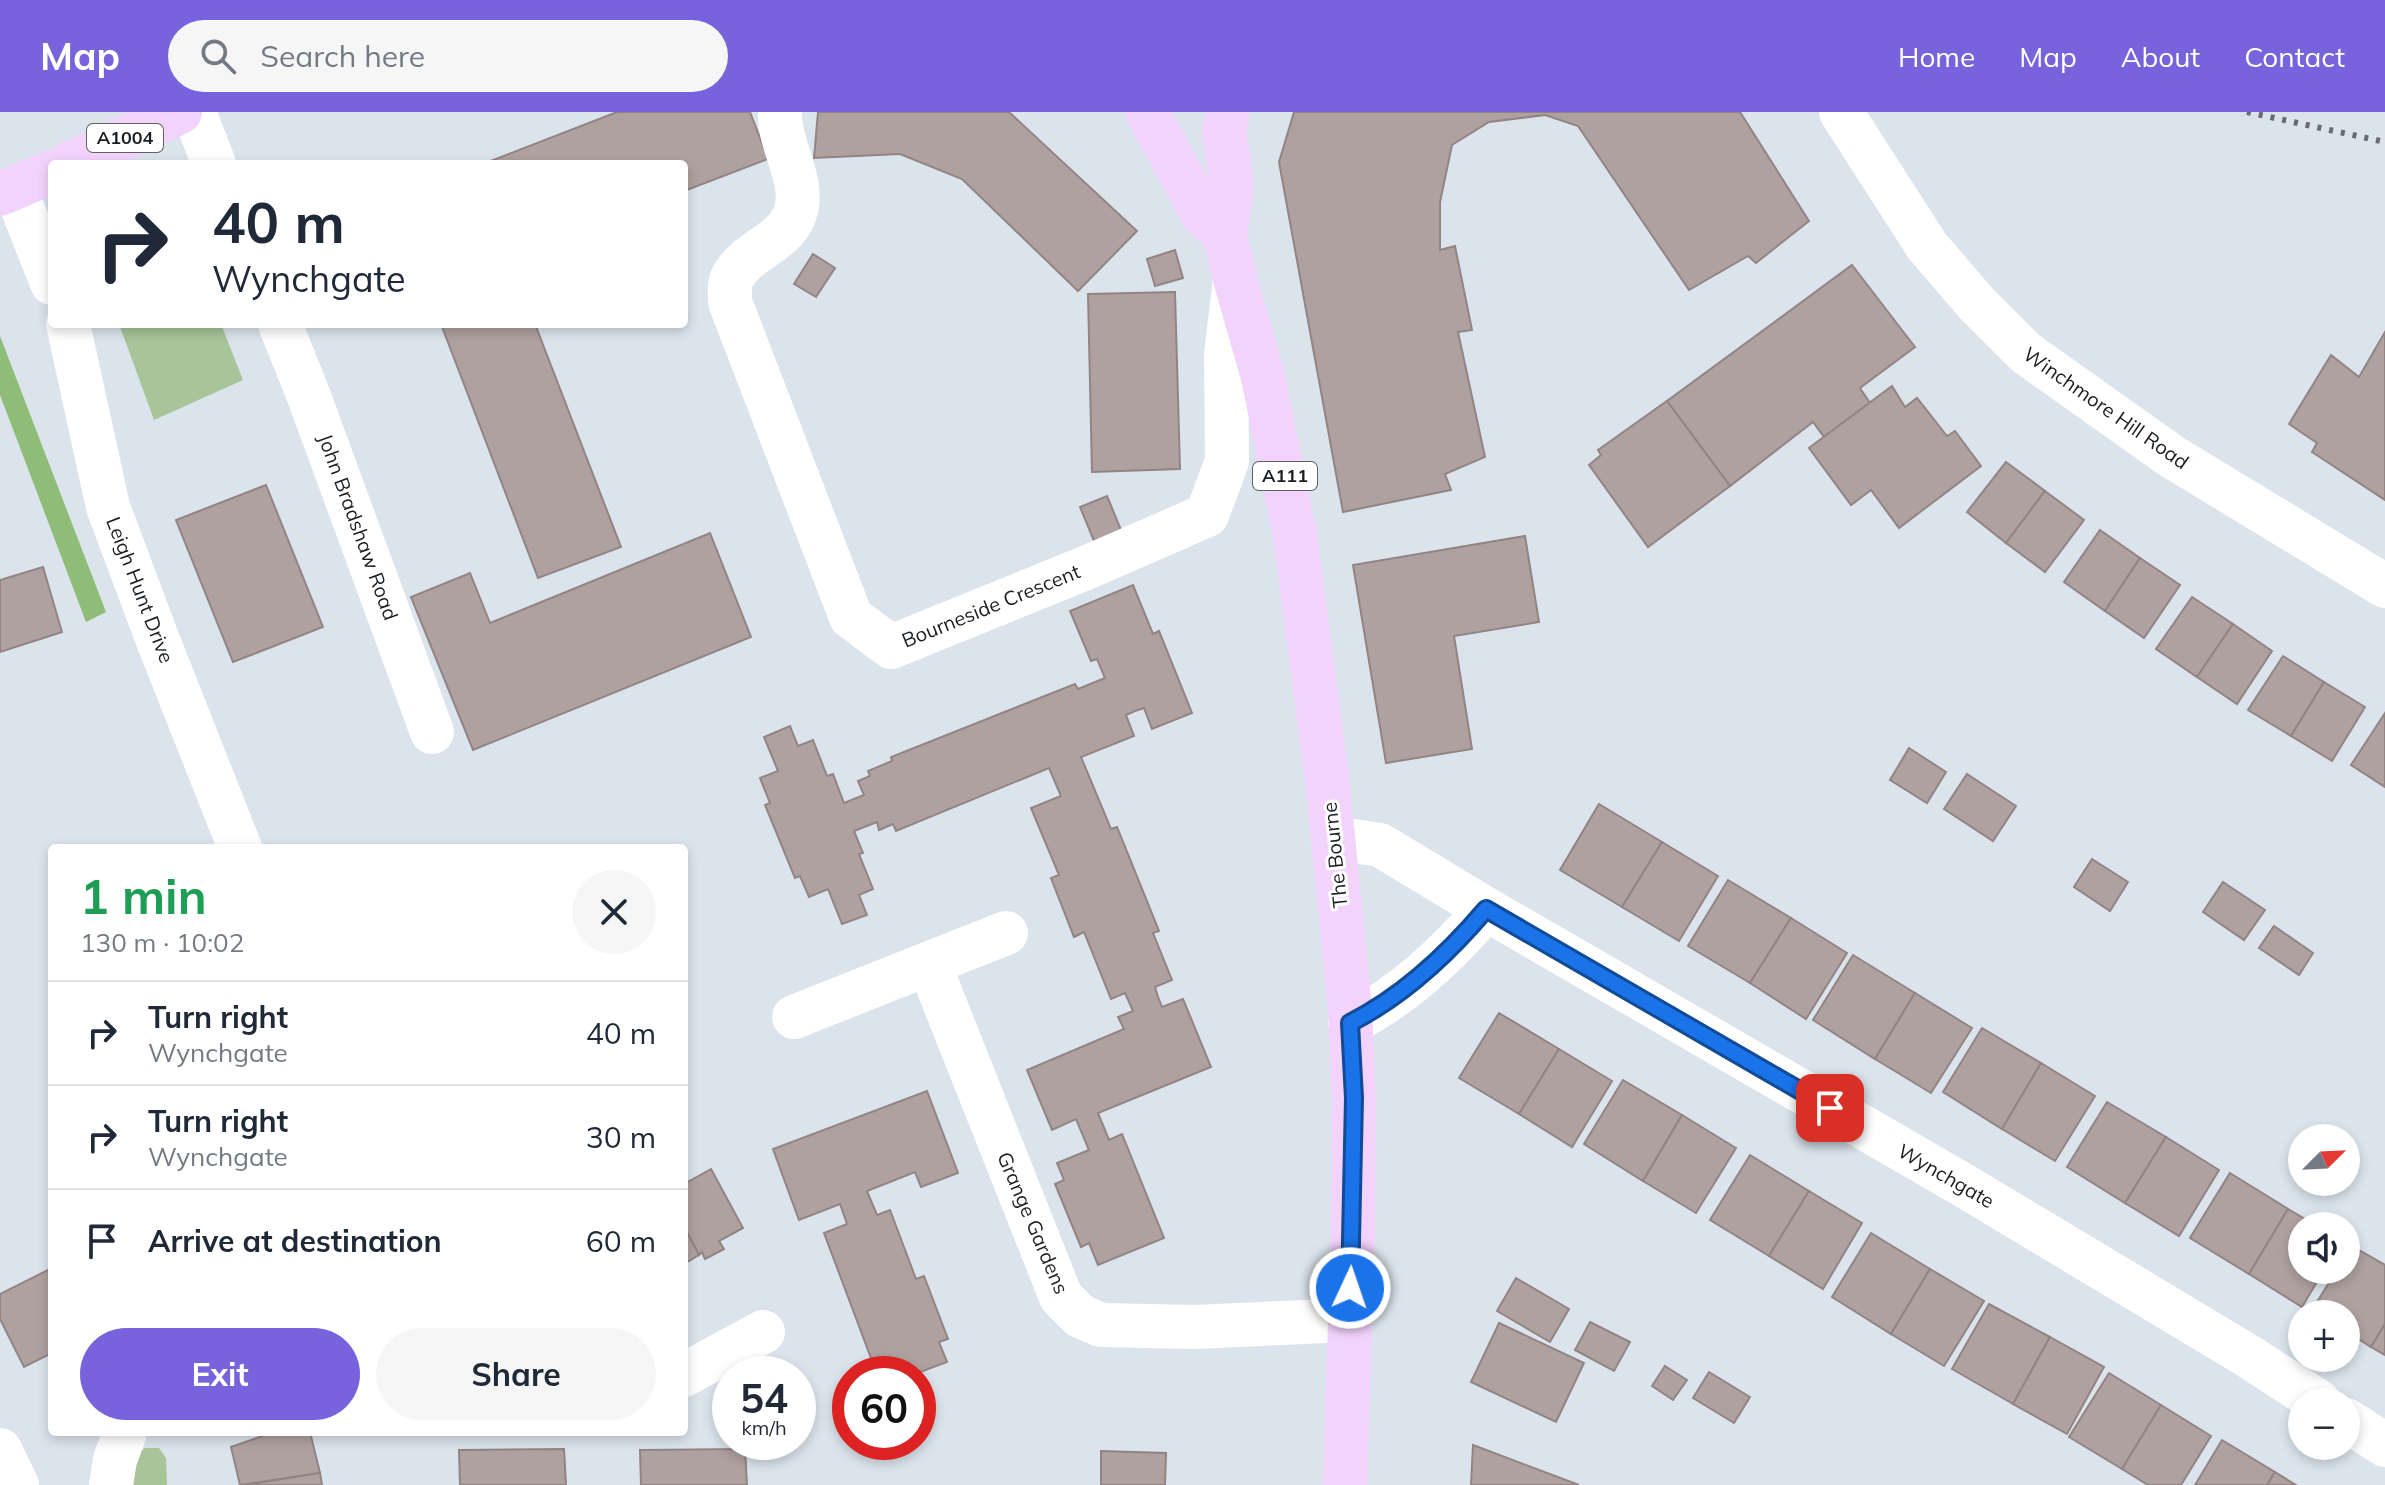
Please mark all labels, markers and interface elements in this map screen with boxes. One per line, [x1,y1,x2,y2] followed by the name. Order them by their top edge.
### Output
[168,20,728,92] search box
[40,32,120,80] text: Map
[196,34,240,78] icon: search
[260,37,425,75] text: Search here
[1898,39,1975,74] text: Home
[2019,39,2077,74] text: Map
[2121,39,2200,74] text: About
[2244,39,2345,74] text: Contact
[87,124,163,152] road number: A1004
[212,187,345,257] text: 40 m
[80,192,184,296] icon: right
[212,256,406,301] text: Wynchgate
[2019,341,2194,474] street label: Winchmore Hill Road
[313,430,404,623] street label: John Bradshaw Road
[1253,462,1317,490] road number: A111
[101,513,180,666] street label: Leigh Hunt Drive
[898,558,1084,653] street label: Bourneside Crescent
[1317,801,1352,909] street label: The Bourne
[80,866,207,926] text: 1 min
[572,870,656,954] button: close
[80,926,244,959] text: 130 m · 10:02
[148,998,288,1036] text: Turn right
[80,1011,124,1055] icon: right
[586,1014,656,1052] text: 40 m
[148,1036,288,1069] text: Wynchgate
[1796,1074,1864,1142] pin
[1808,1086,1852,1130] icon: arrive
[148,1102,288,1140] text: Turn right
[80,1115,124,1159] icon: right
[586,1118,656,1156] text: 30 m
[2288,1124,2360,1196] north arrow
[2288,1124,2360,1460] map controls
[1893,1138,1999,1213] street label: Wynchgate
[148,1140,288,1173] text: Wynchgate
[992,1148,1075,1298] street label: Grange Gardens
[2288,1212,2360,1284] button: sound
[80,1219,124,1263] icon: arrive
[148,1222,442,1260] text: Arrive at destination
[586,1222,656,1260] text: 60 m
[1308,1246,1392,1330] position arrow
[2288,1300,2360,1372] button: +
[80,1328,360,1420] button: Exit
[376,1328,656,1420] button: Share
[832,1356,936,1460] speed limit sign: 60
[740,1373,788,1423] text: 54
[2288,1388,2360,1460] button: −
[741,1415,787,1440] text: km/h

